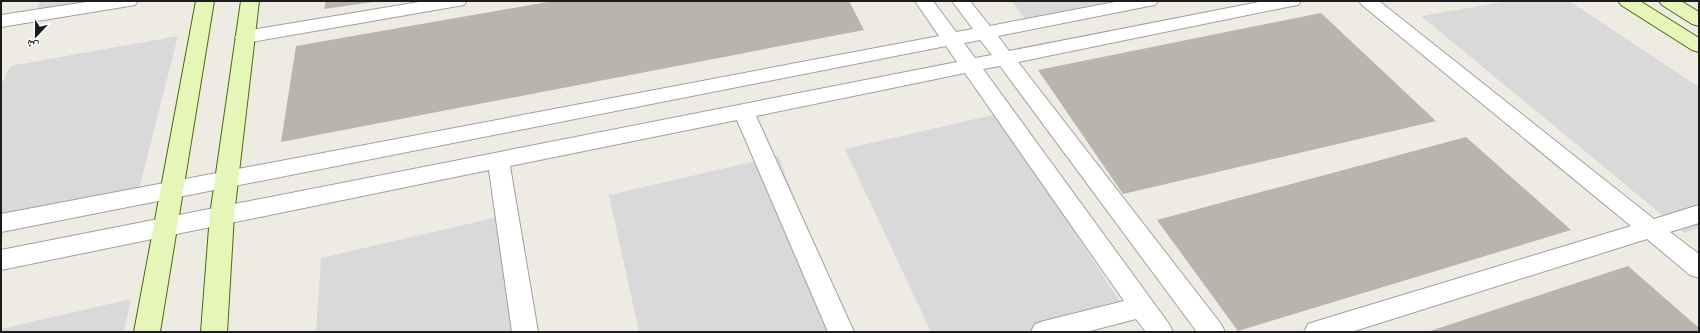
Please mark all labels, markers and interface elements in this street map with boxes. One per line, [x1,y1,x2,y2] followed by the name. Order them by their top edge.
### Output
[16,16,56,56] north arrow
[24,36,41,53] text: ش

